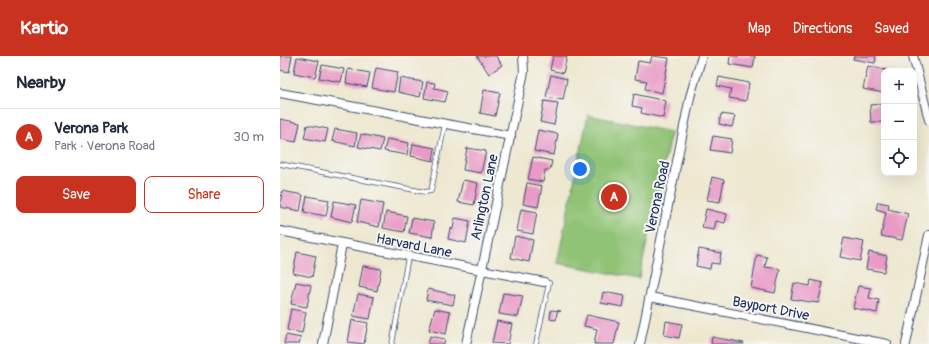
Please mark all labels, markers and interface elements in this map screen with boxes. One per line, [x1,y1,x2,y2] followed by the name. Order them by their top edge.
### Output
[20,16,68,40] text: Kartio
[748,20,771,37] text: Map
[793,20,852,37] text: Directions
[874,20,909,37] text: Saved
[881,68,917,176] map controls
[881,68,917,104] button: +
[16,72,65,93] text: Nearby
[881,104,917,140] button: −
[54,119,128,138] text: Verona Park
[25,129,33,145] text: A
[234,129,264,145] text: 30 m
[54,138,155,154] text: Park · Verona Road
[881,140,917,176] button: locate
[467,152,502,242] street label: Arlington Lane
[570,159,590,179] your location
[641,159,674,235] street label: Verona Road
[16,176,136,213] button: Save
[144,176,264,213] button: Share
[601,182,627,212] pin: A
[375,230,453,261] street label: Harvard Lane
[731,293,811,324] street label: Bayport Drive

